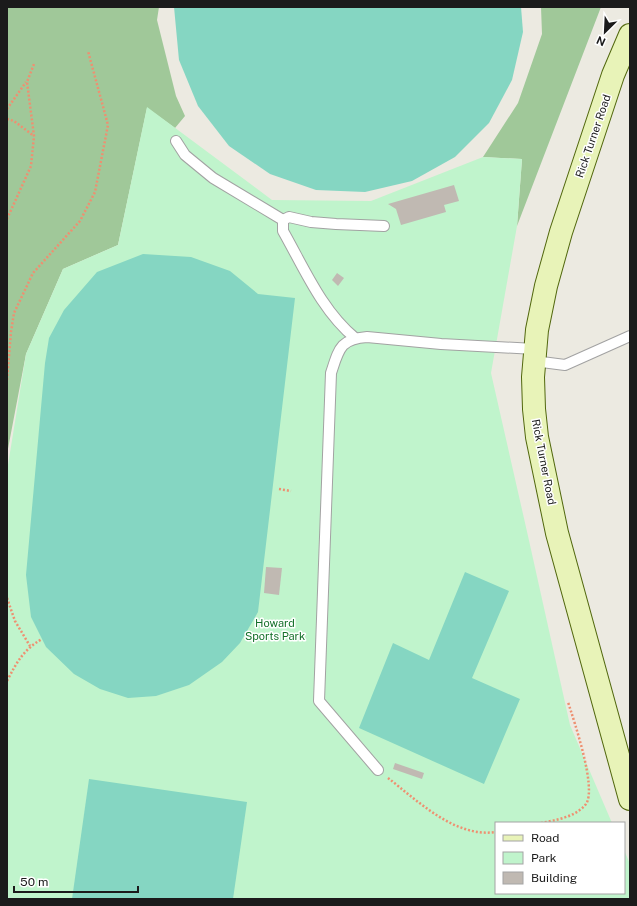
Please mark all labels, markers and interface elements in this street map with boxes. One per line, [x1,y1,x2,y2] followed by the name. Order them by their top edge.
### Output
[585,12,625,52] north arrow
[595,34,607,48] text: N
[573,93,613,179] street label: Rick Turner Road
[530,418,558,506] street label: Rick Turner Road
[245,617,305,642] park label: Howard Sports Park
[495,822,625,894] legend
[531,831,559,845] text: Road
[531,851,557,865] text: Park
[14,868,138,894] scale bar
[531,871,577,885] text: Building
[20,875,48,889] text: 50 m

